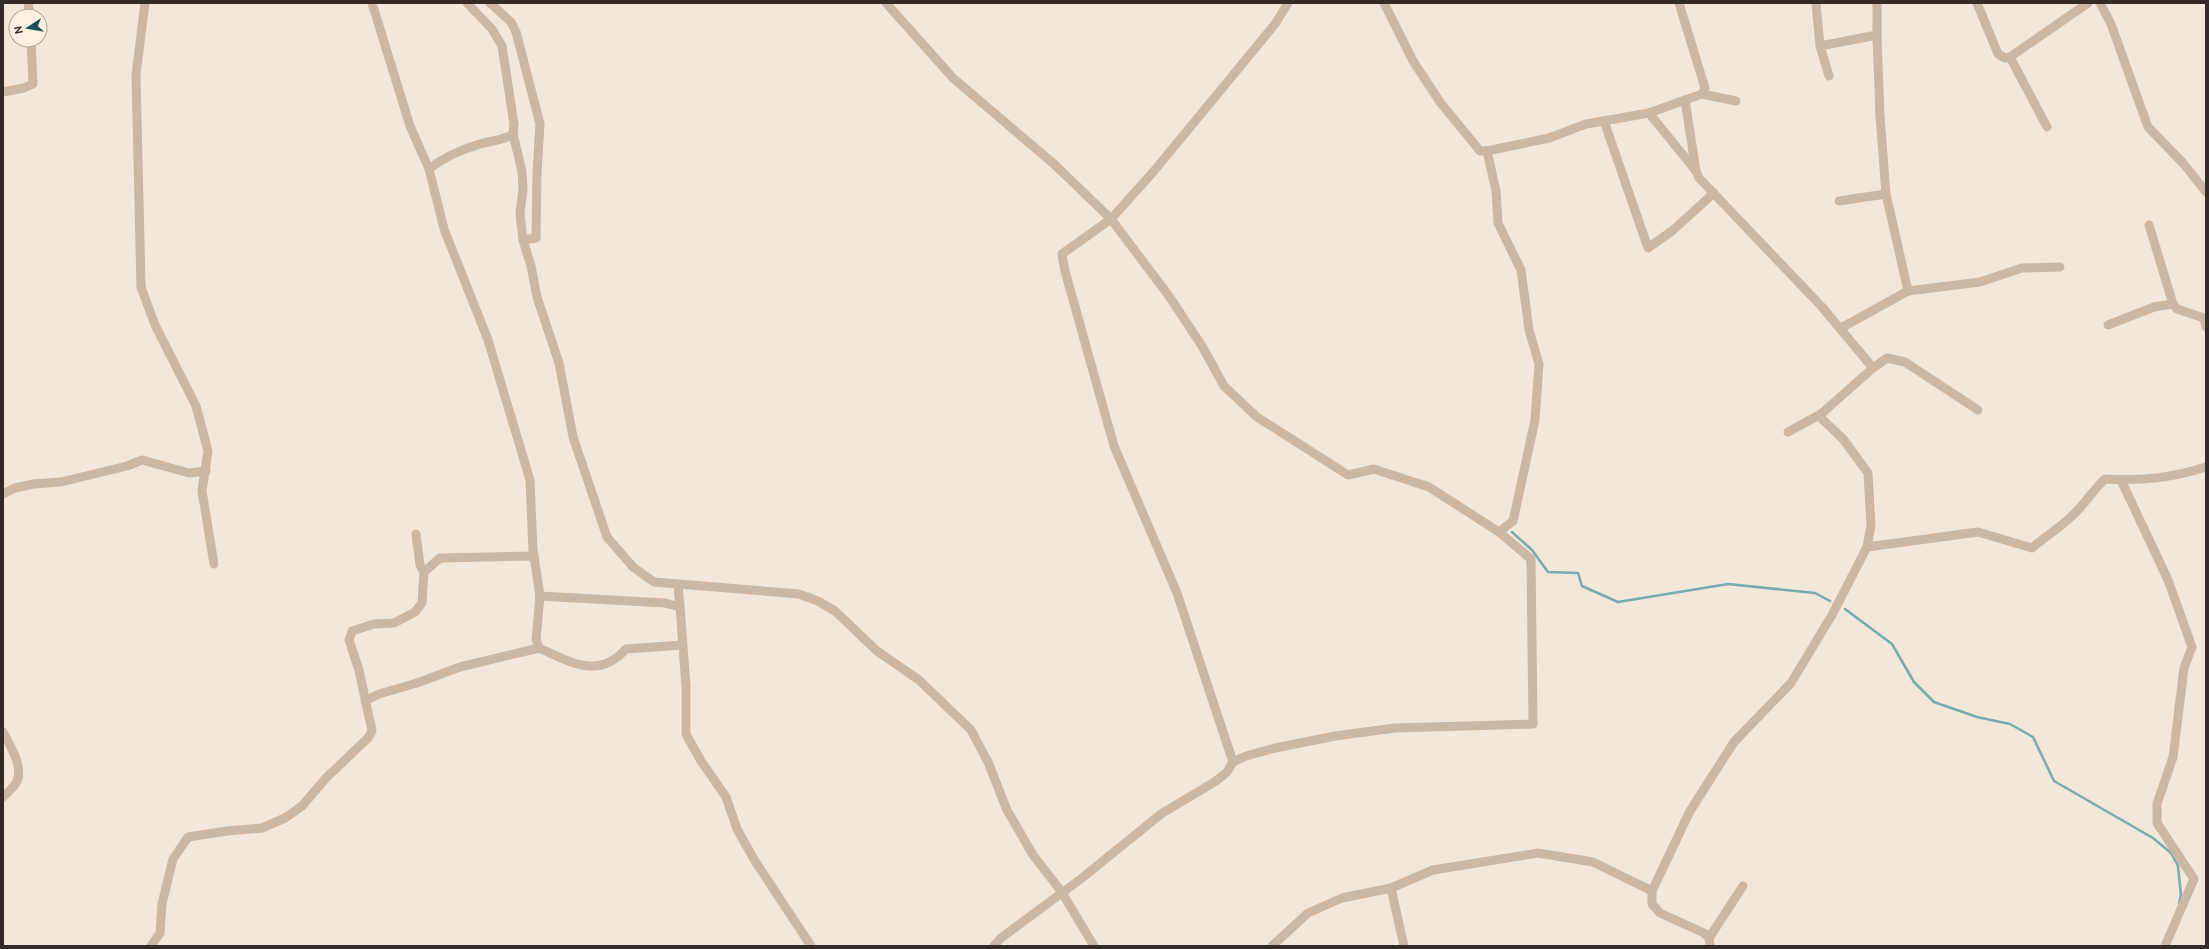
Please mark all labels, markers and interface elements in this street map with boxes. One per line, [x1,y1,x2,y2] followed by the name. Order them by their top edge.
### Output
[8,8,48,48] north arrow
[11,25,26,35] text: N

